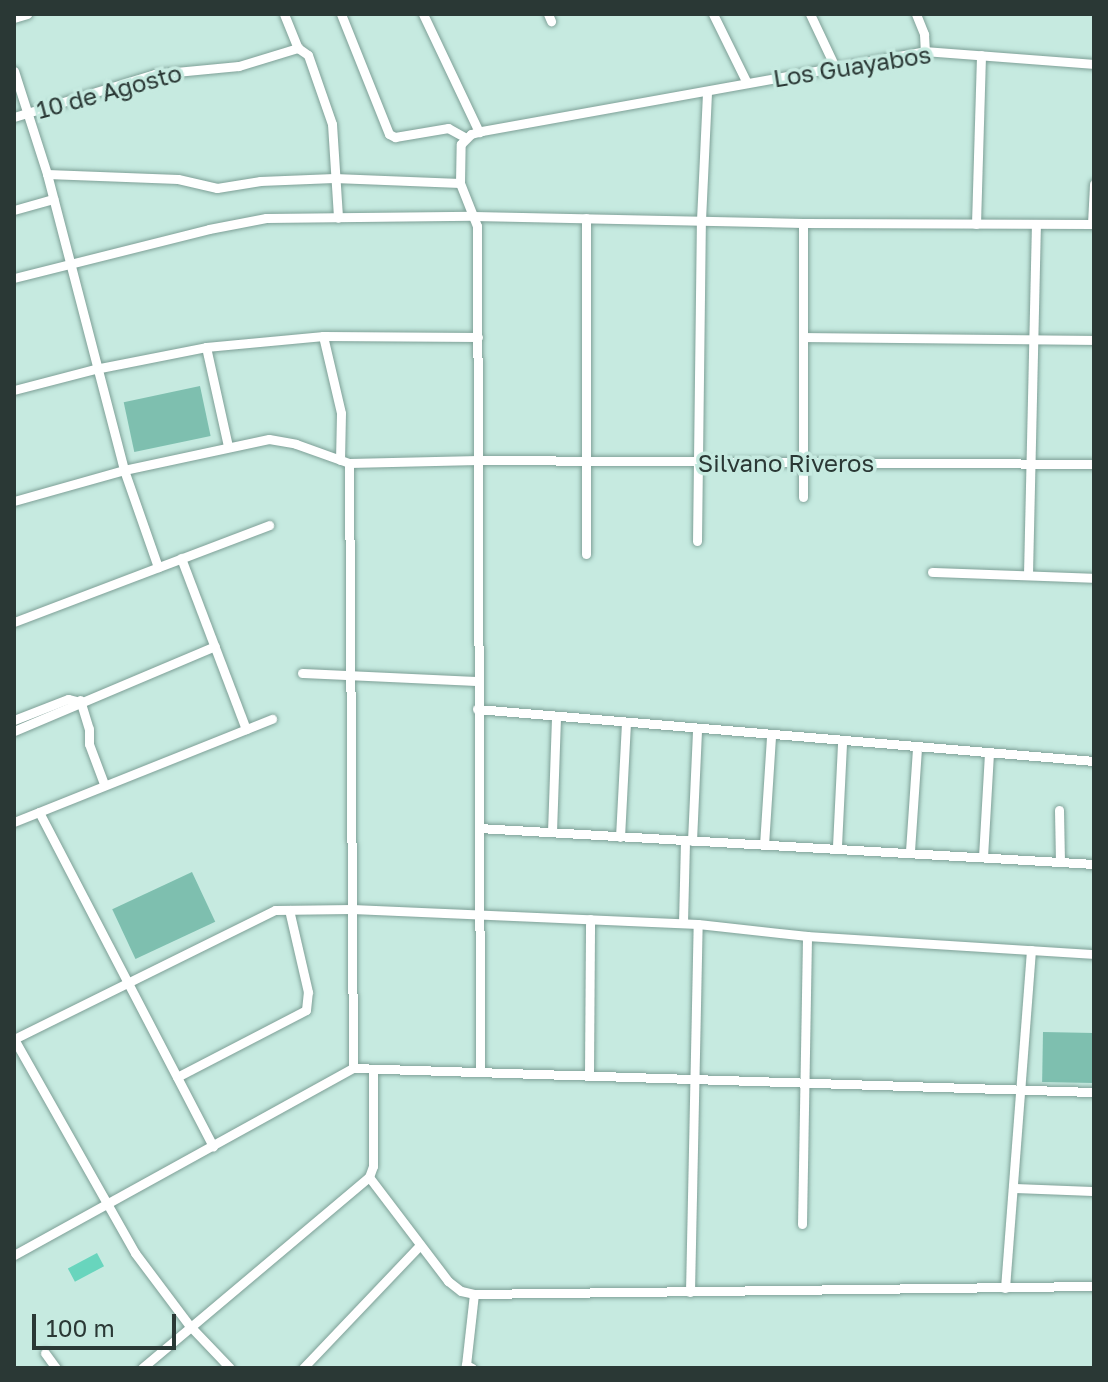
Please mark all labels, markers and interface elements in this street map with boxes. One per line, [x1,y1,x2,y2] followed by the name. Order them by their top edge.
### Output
[771,39,933,93] street label: Los Guayabos
[33,58,185,124] street label: 10 de Agosto
[698,449,874,477] street label: Silvano Riveros
[36,1298,180,1348] scale bar
[46,1313,115,1342] text: 100 m

